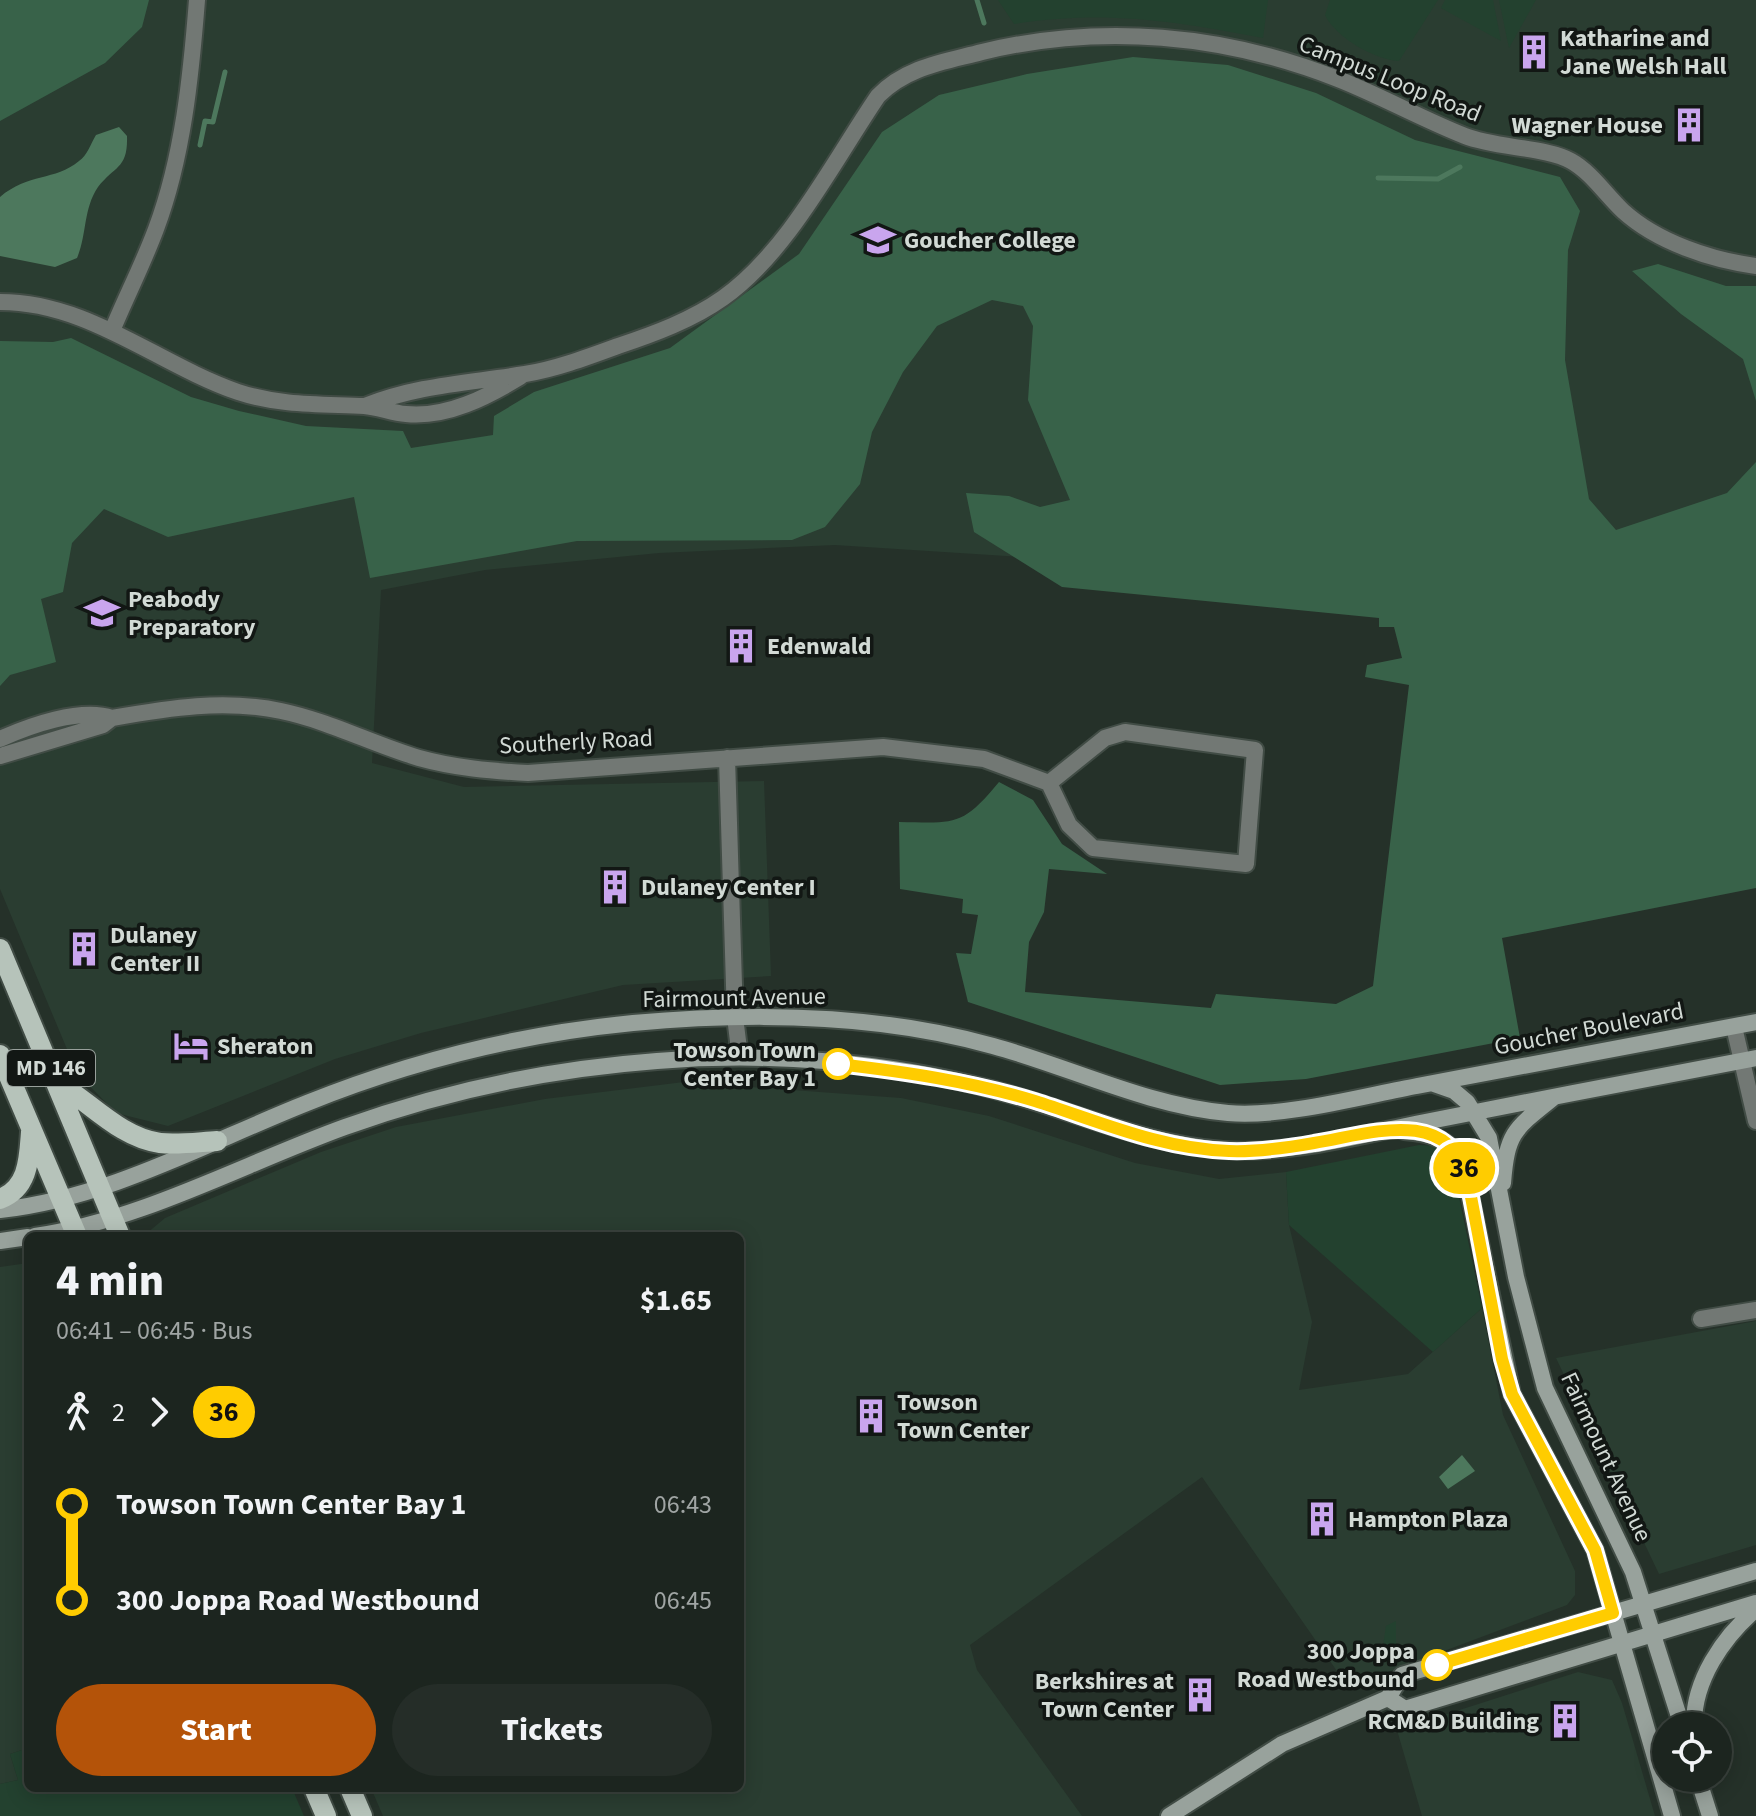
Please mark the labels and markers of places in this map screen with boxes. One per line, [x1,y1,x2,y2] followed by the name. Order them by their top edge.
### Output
[1560,21,1726,84] place label: Katharine and Jane Welsh Hall
[1515,33,1553,71] building icon: Katharine and Jane Welsh Hall
[1670,106,1708,144] building icon: Wagner House
[1512,108,1663,143] place label: Wagner House
[859,221,897,259] school or university icon: Goucher College
[904,223,1076,258] place label: Goucher College
[128,582,256,645] place label: Peabody Preparatory
[83,594,121,632] school or university icon: Peabody Preparatory
[722,627,760,665] building icon: Edenwald
[767,629,871,664] place label: Edenwald
[596,868,634,906] building icon: Dulaney Center I
[641,870,816,905] place label: Dulaney Center I
[110,918,200,981] place label: Dulaney Center II
[65,930,103,968] building icon: Dulaney Center II
[172,1027,210,1065] hotel icon: Sheraton
[217,1029,313,1064] place label: Sheraton
[673,1033,816,1096] place label: Towson Town Center Bay 1
[823,1049,853,1079] marker: Towson Town Center Bay 1
[897,1385,1030,1448] place label: Towson Town Center
[852,1397,890,1435] building icon: Towson Town Center
[1303,1500,1341,1538] building icon: Hampton Plaza
[1348,1502,1508,1537] place label: Hampton Plaza
[1237,1634,1415,1697] place label: 300 Joppa Road Westbound
[1422,1650,1452,1680] marker: 300 Joppa Road Westbound
[1035,1664,1174,1727] place label: Berkshires at Town Center
[1181,1676,1219,1714] building icon: Berkshires at Town Center
[1546,1702,1584,1740] building icon: RCM&D Building
[1367,1704,1539,1739] place label: RCM&D Building

